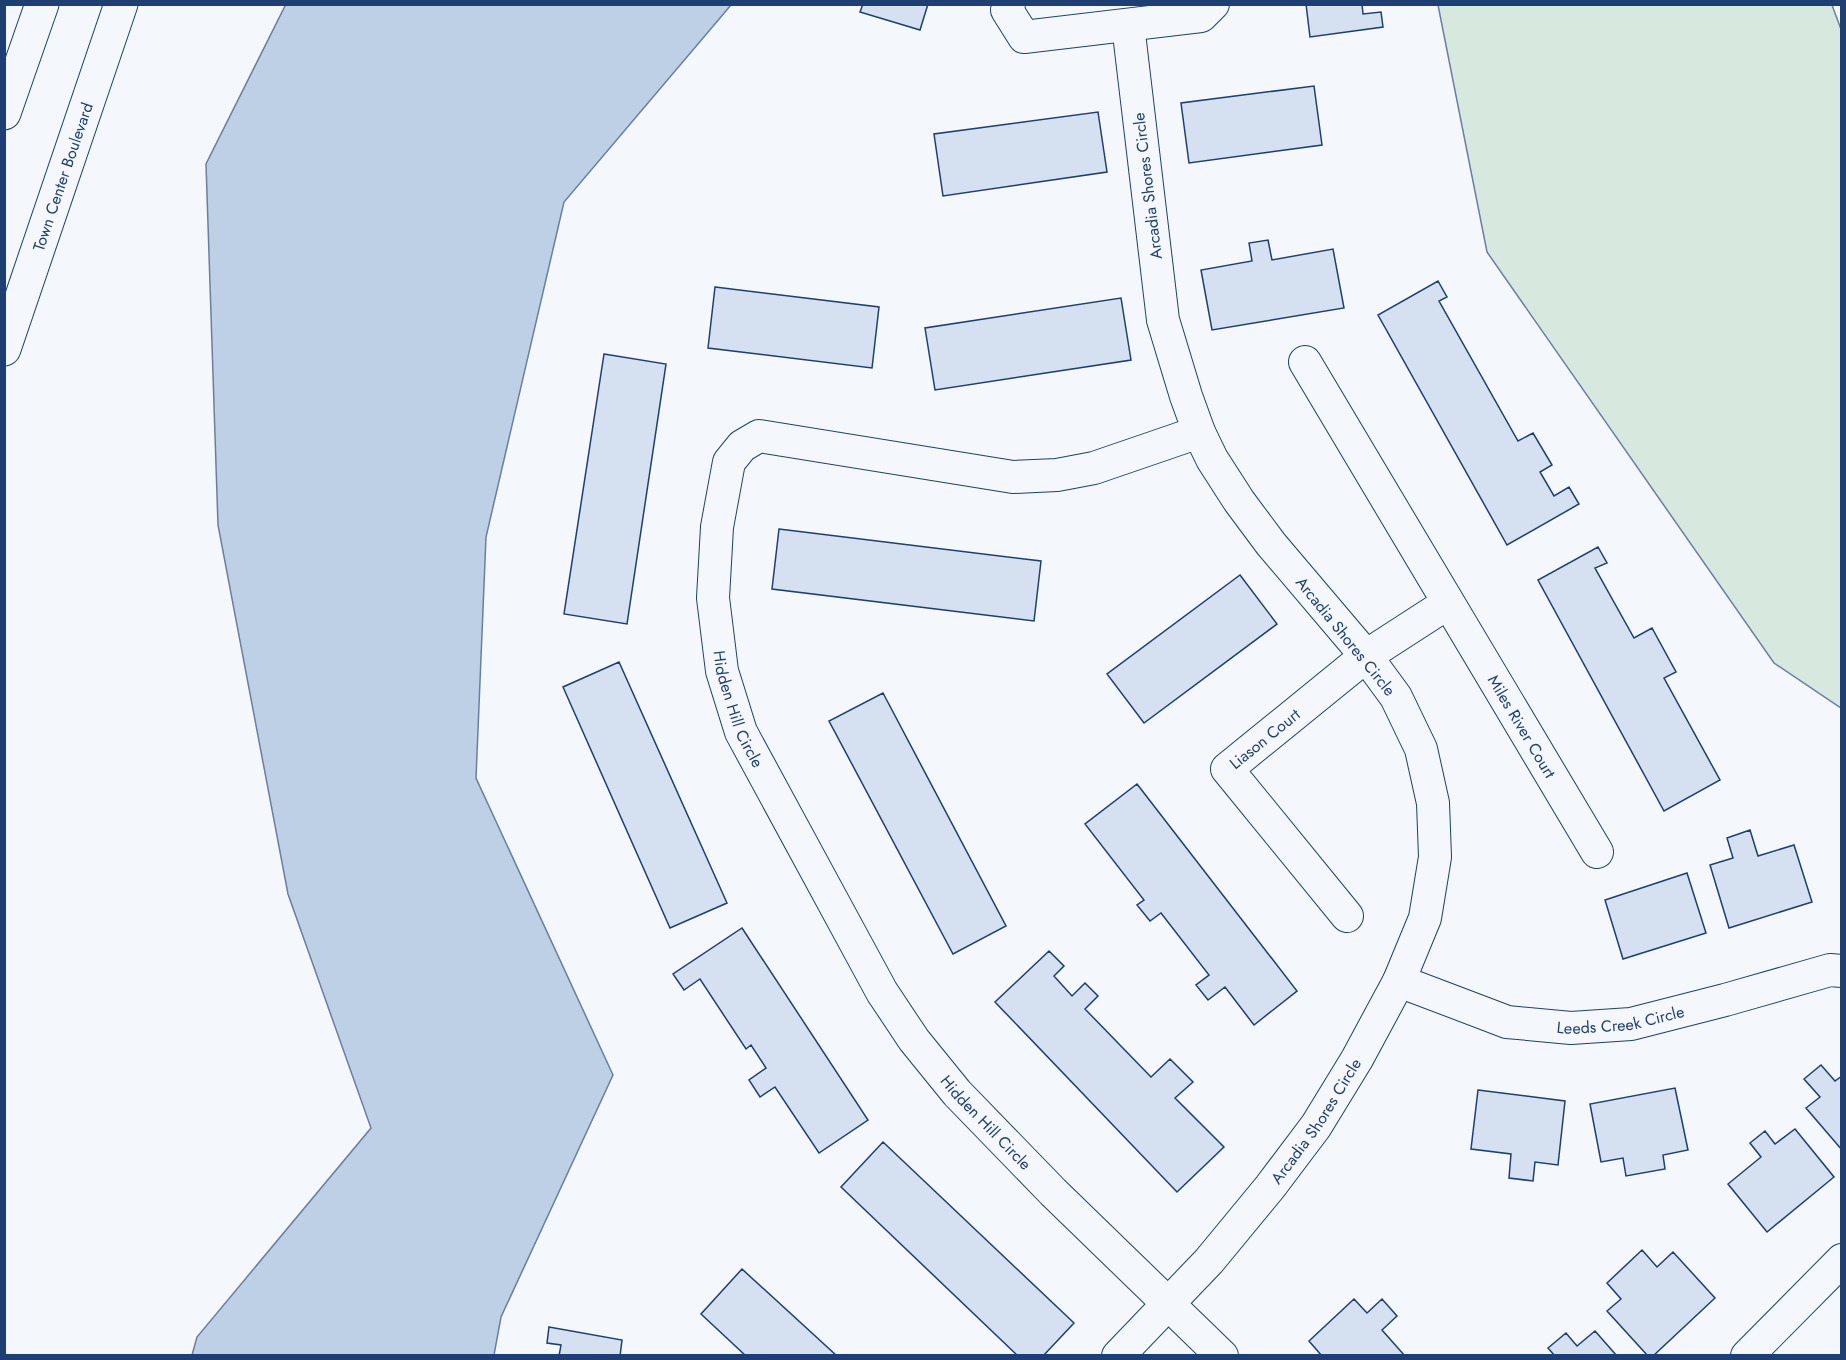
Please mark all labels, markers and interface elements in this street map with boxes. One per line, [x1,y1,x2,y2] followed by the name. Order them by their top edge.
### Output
[27,99,99,254] street label: Town Center Boulevard
[1127,111,1168,261] street label: Arcadia Shores Circle
[1290,572,1401,701] street label: Arcadia Shores Circle
[708,649,769,772] street label: Hidden Hill Circle
[1482,671,1561,782] street label: Miles River Court
[1225,703,1305,775] street label: Liason Court
[1556,1000,1687,1040] street label: Leeds Creek Circle
[1265,1054,1367,1189] street label: Arcadia Shores Circle
[935,1070,1037,1175] street label: Hidden Hill Circle

